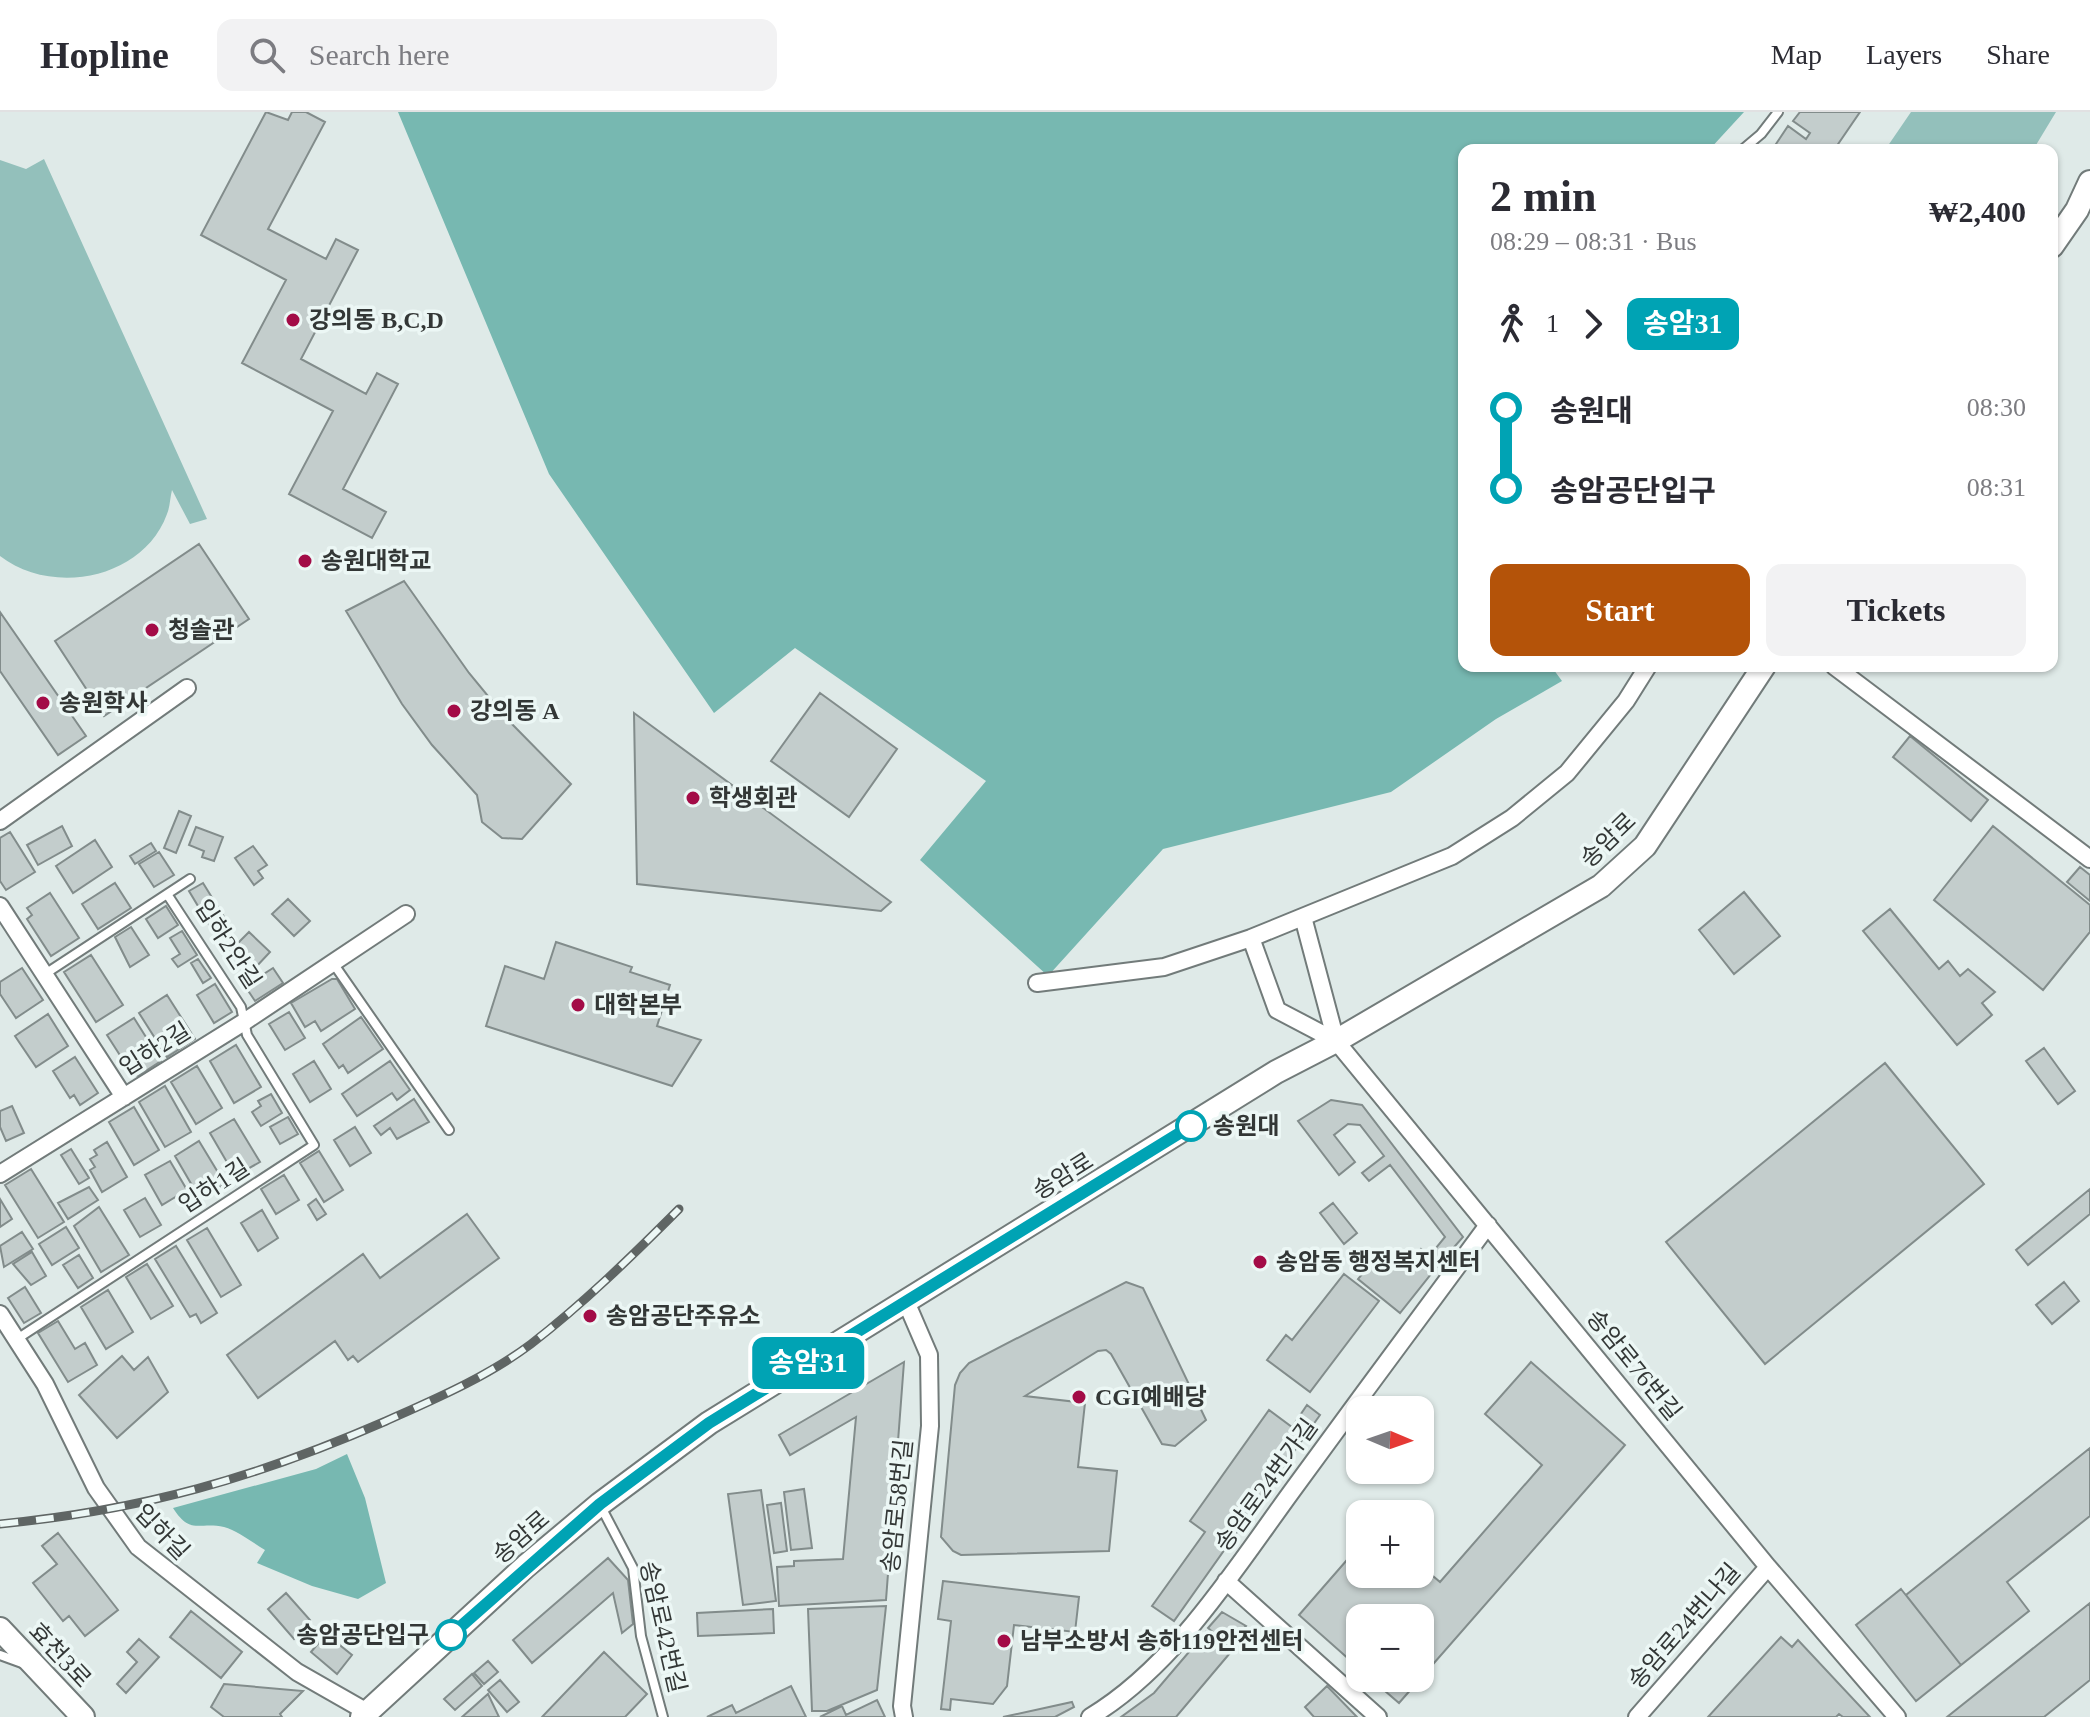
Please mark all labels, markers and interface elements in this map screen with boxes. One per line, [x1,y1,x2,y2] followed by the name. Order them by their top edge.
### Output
[217,19,777,91] search box
[245,33,289,77] icon: search
[40,34,169,76] text: Hopline
[309,38,450,71] text: Search here
[1771,39,1822,70] text: Map
[1866,39,1942,70] text: Layers
[1986,39,2050,70] text: Share
[1490,172,1596,221] text: 2 min
[1929,195,2026,228] text: ₩2,400
[1490,227,1697,256] text: 08:29 – 08:31 · Bus
[1490,302,1534,346] icon: walk
[1571,302,1615,346] icon: forward
[309,307,444,333] place label: 강의동 B,C,D
[1643,308,1723,339] text: 송암31
[1546,309,1559,338] text: 1
[284,311,302,329] marker: 강의동 B,C,D
[1967,393,2026,422] text: 08:30
[1550,394,1633,427] text: 송원대
[1967,473,2026,502] text: 08:31
[1550,474,1716,507] text: 송암공단입구
[321,548,431,574] place label: 송원대학교
[296,552,314,570] marker: 송원대학교
[1490,564,1750,656] button: Start
[1766,564,2026,656] button: Tickets
[168,617,234,643] place label: 청솔관
[143,621,161,639] marker: 청솔관
[59,690,147,716] place label: 송원학사
[34,694,52,712] marker: 송원학사
[470,698,560,724] place label: 강의동 A
[445,702,463,720] marker: 강의동 A
[709,785,797,811] place label: 학생회관
[684,789,702,807] marker: 학생회관
[1575,808,1641,872] street label: 송암로
[190,895,266,993] street label: 입하2안길
[594,992,682,1018] place label: 대학본부
[569,996,587,1014] marker: 대학본부
[115,1017,195,1081] street label: 입하2길
[1176,1111,1206,1141] marker: 송원대
[1213,1113,1279,1139] place label: 송원대
[1028,1147,1098,1205] street label: 송암로
[174,1154,254,1218] street label: 입하1길
[1276,1249,1481,1275] place label: 송암동 행정복지센터
[1251,1253,1269,1271] marker: 송암동 행정복지센터
[606,1303,761,1329] place label: 송암공단주유소
[1582,1305,1686,1425] street label: 송암로76번길
[581,1307,599,1325] marker: 송암공단주유소
[752,1337,864,1389] line badge: 송암31
[768,1347,848,1378] text: 송암31
[1095,1384,1207,1410] place label: CGI예배당
[1070,1388,1088,1406] marker: CGI예배당
[1346,1396,1434,1484] north arrow
[1346,1396,1434,1692] map controls
[1209,1414,1323,1556] street label: 송암로24번가길
[877,1438,917,1574] street label: 송암로58번길
[130,1499,194,1565] street label: 입하길
[1346,1500,1434,1588] button: +
[487,1505,555,1569] street label: 송암로
[1623,1558,1745,1694] street label: 송암로24번나길
[635,1559,691,1695] street label: 송암로42번길
[1346,1604,1434,1692] button: −
[24,1618,96,1692] street label: 효천3로
[436,1620,466,1650] marker: 송암공단입구
[297,1622,429,1648] place label: 송암공단입구
[1020,1628,1304,1654] place label: 남부소방서 송하119안전센터
[995,1632,1013,1650] marker: 남부소방서 송하119안전센터

